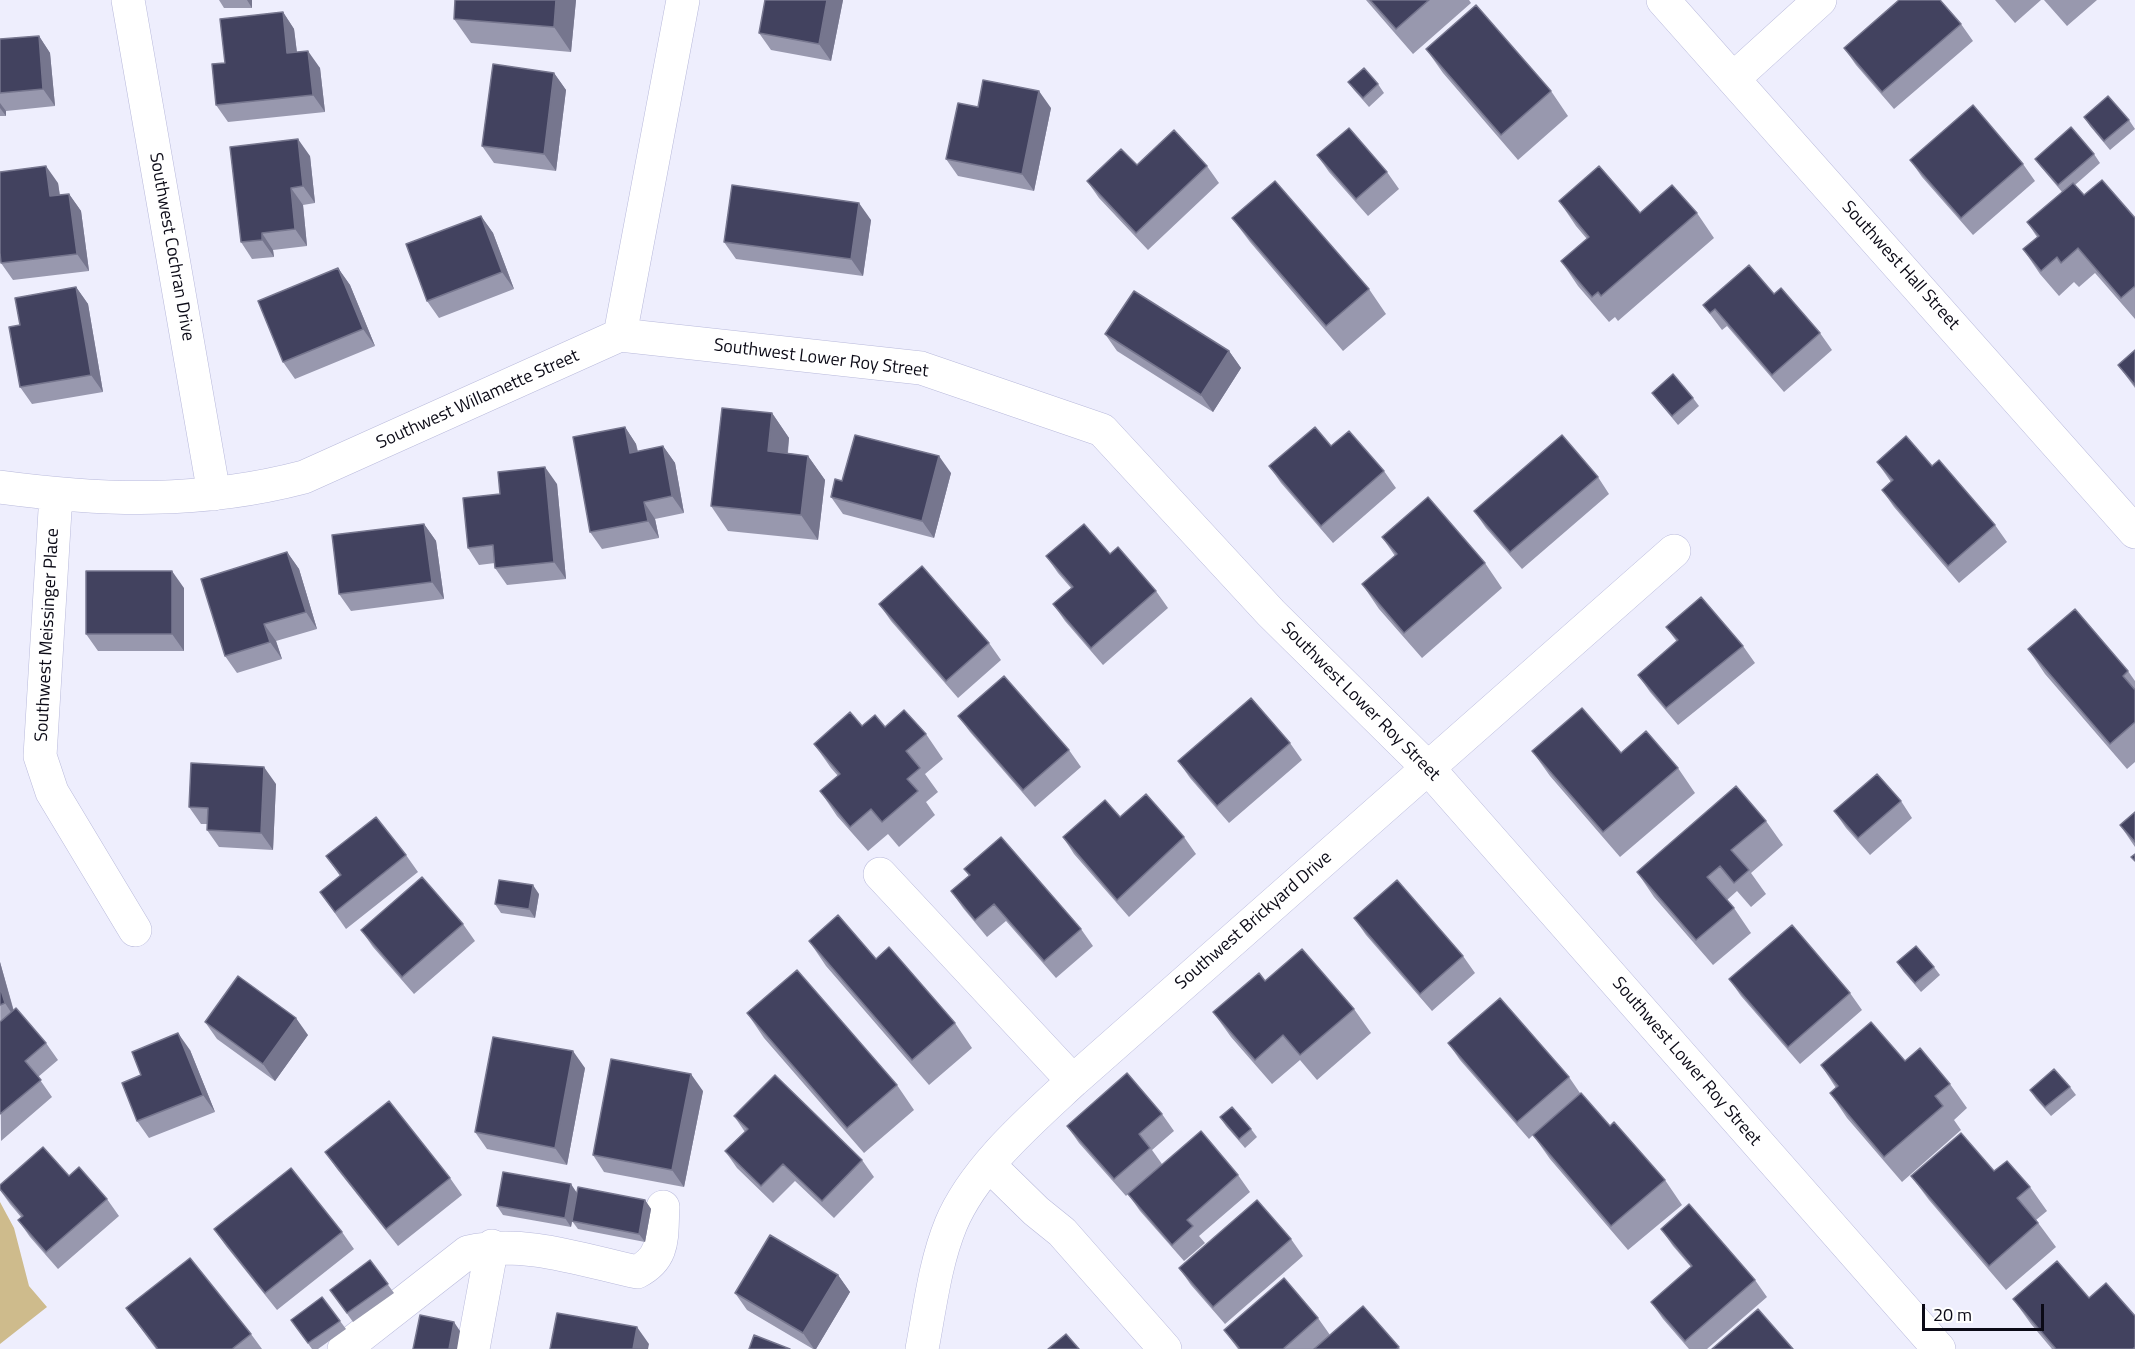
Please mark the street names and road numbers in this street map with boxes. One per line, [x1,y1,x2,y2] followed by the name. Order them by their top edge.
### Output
[144,151,198,343] street label: Southwest Cochran Drive
[1836,197,1964,335] street label: Southwest Hall Street
[712,335,930,383] street label: Southwest Lower Roy Street
[373,345,583,455] street label: Southwest Willamette Street
[32,528,64,742] street label: Southwest Meissinger Place
[1276,618,1444,786] street label: Southwest Lower Roy Street
[1171,847,1337,995] street label: Southwest Brickyard Drive
[1607,973,1765,1151] street label: Southwest Lower Roy Street

